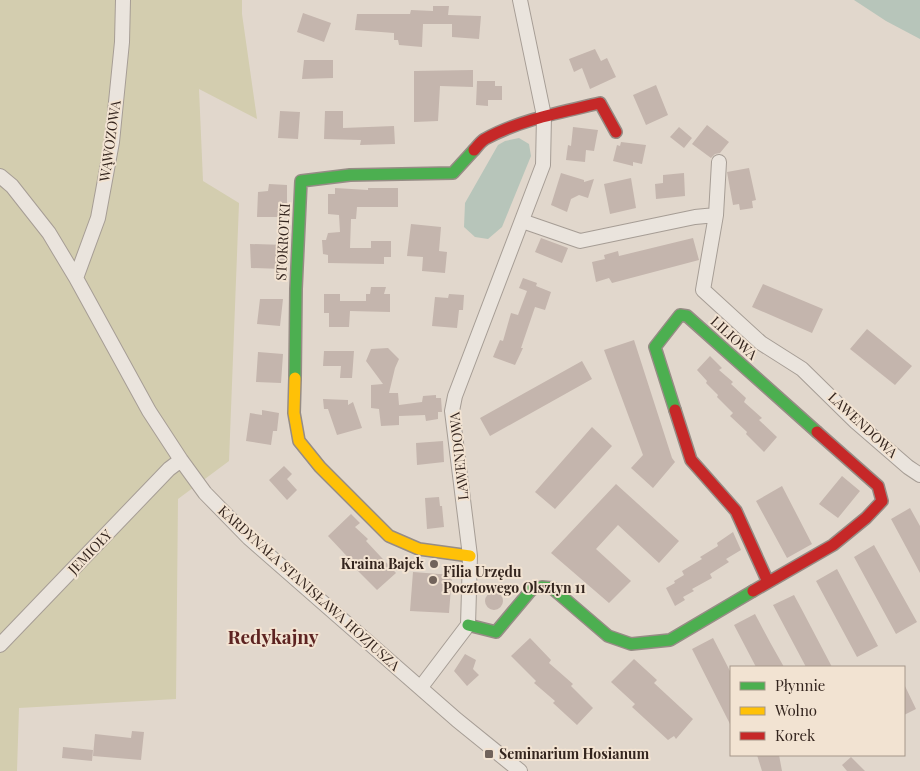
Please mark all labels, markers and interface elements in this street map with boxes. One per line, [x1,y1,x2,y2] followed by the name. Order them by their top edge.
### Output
[94,99,125,184] street label: WĄWOZOWA
[271,202,294,281] street label: STOKROTKI
[707,312,762,364] street label: LILIOWA
[825,388,902,462] street label: LAWENDOWA
[444,411,473,501] street label: LAWENDOWA
[214,501,404,675] street label: KARDYNAŁA STANISŁAWA HOZJUSZA
[63,525,116,579] street label: JEMIOŁY
[341,554,425,573] place label: Kraina Bajek
[428,558,440,570] marker: Kraina Bajek
[443,562,586,597] place label: Filia Urzędu Pocztowego Olsztyn 11
[427,574,439,586] marker: Filia Urzędu Pocztowego Olsztyn 11
[227,623,319,649] district label: Redykajny
[730,666,905,756] legend
[775,675,825,695] text: Płynnie
[774,700,817,720] text: Wolno
[775,725,816,745] text: Korek
[499,744,649,763] place label: Seminarium Hosianum
[483,748,495,760] marker: Seminarium Hosianum

